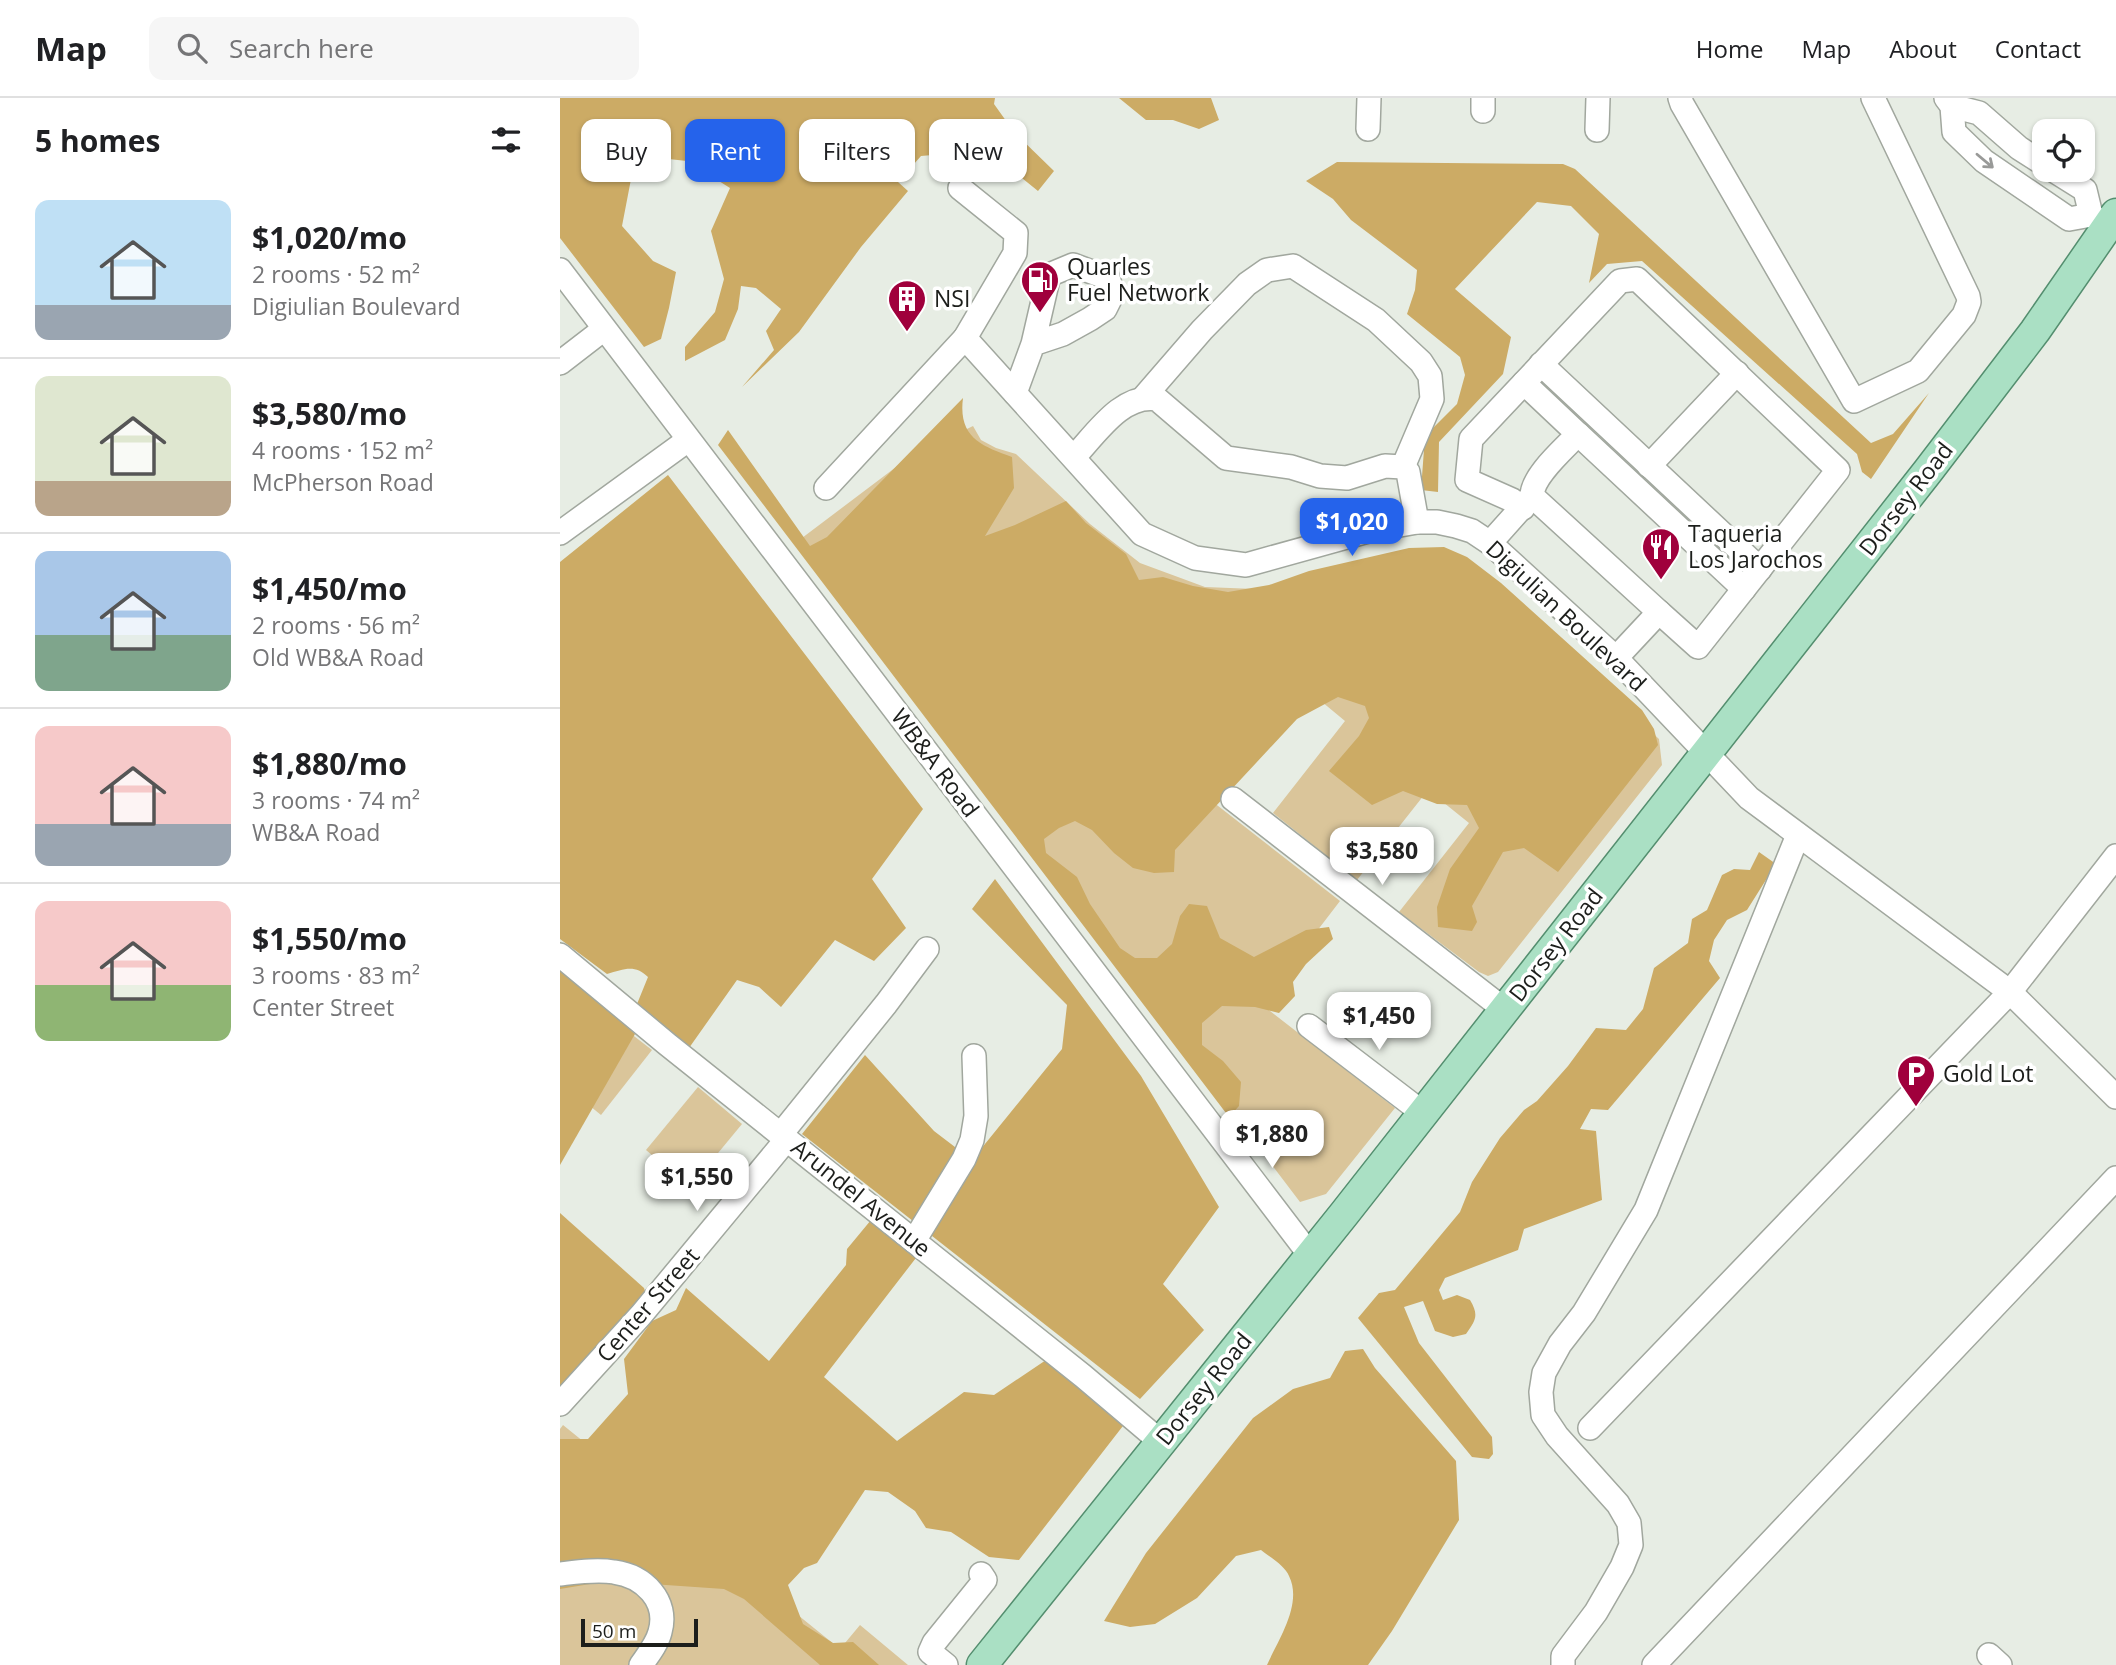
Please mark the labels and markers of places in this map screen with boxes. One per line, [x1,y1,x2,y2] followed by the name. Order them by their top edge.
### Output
[1067,250,1209,308] place label: Quarles Fuel Network
[1019,259,1061,314] fuel station icon: Quarles Fuel Network
[886,278,928,333] building icon: NSI
[934,282,970,314] place label: NSI
[1295,498,1409,558] pin: $1,020
[1688,517,1823,575] place label: Taqueria Los Jarochos
[1640,526,1682,581] restaurant icon: Taqueria Los Jarochos
[1325,828,1439,887] pin: $3,580
[1322,992,1436,1052] pin: $1,450
[1895,1053,1937,1108] parking icon: Gold Lot
[1943,1057,2033,1089] place label: Gold Lot
[1215,1110,1329,1170] pin: $1,880
[640,1154,754,1213] pin: $1,550

